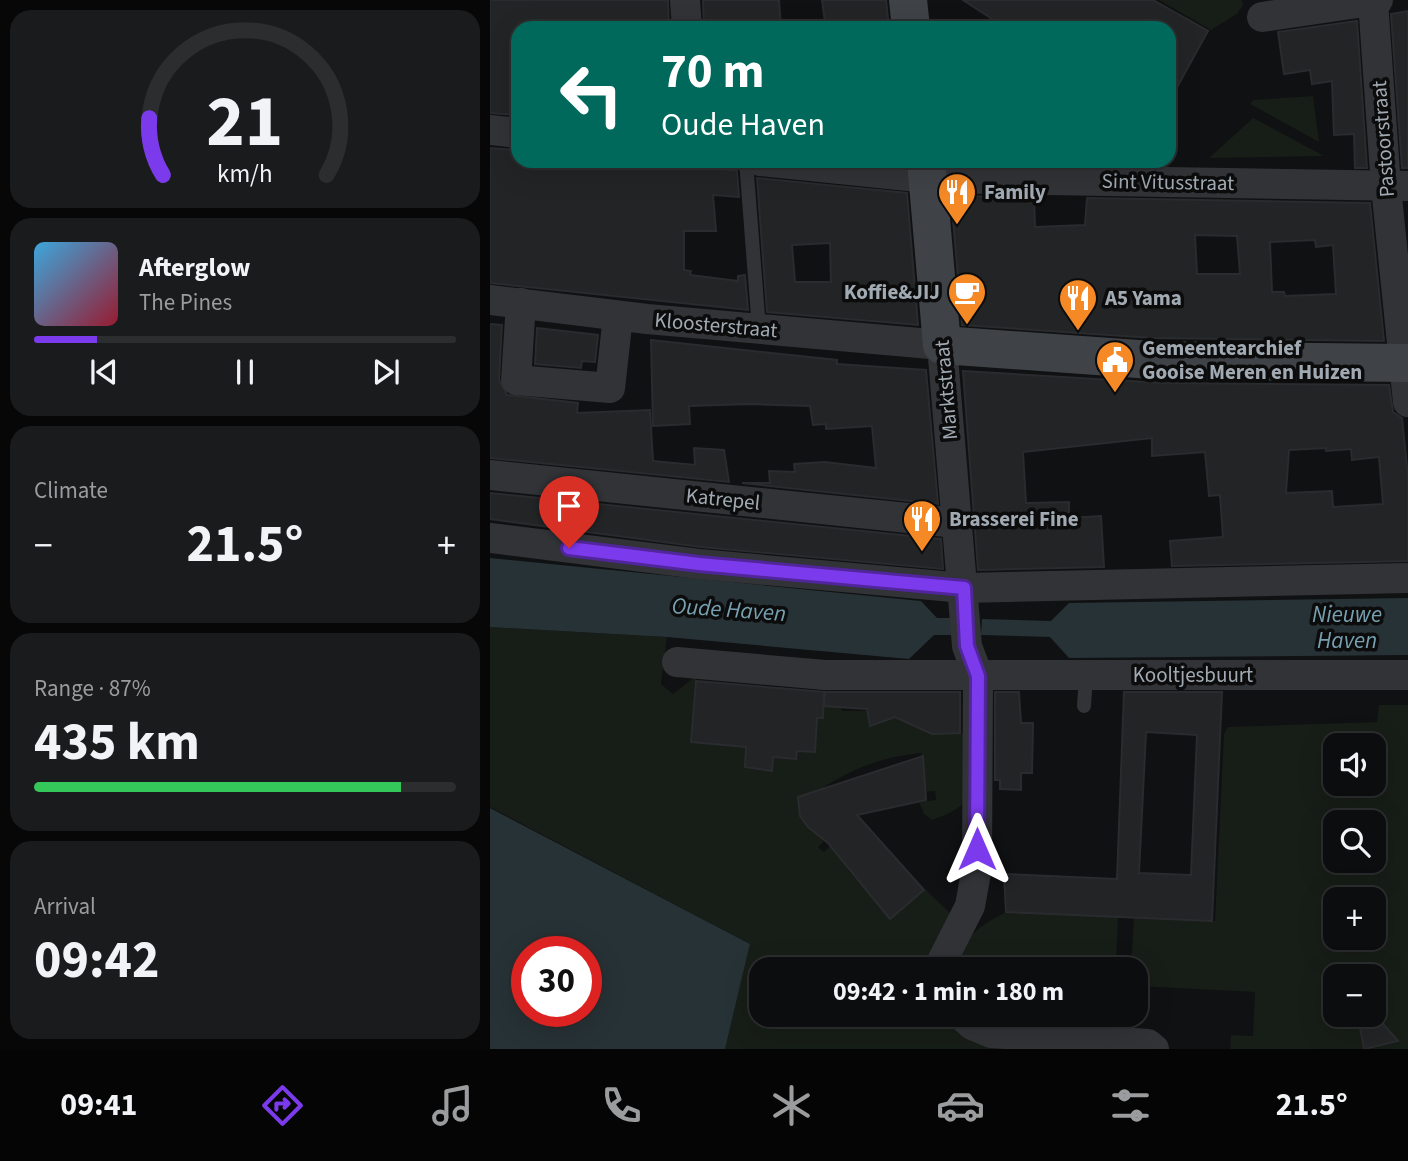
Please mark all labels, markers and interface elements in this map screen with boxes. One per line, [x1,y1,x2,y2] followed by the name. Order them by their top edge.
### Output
[661,37,765,107] text: 70 m
[546,49,637,140] icon: left
[207,70,283,174] text: 21
[1364,80,1402,198] street label: Pastoorstraat
[661,102,825,148] text: Oude Haven
[217,156,273,192] text: km/h
[1101,166,1235,198] street label: Sint Vitusstraat
[936,171,978,226] restaurant icon: Family
[984,177,1046,207] place label: Family
[139,249,250,286] text: Afterglow
[946,271,988,326] cafe icon: Koffie&JIJ
[844,277,940,307] place label: Koffie&JIJ
[1057,277,1099,332] restaurant icon: A5 Yama
[1104,283,1182,313] place label: A5 Yama
[139,286,232,319] text: The Pines
[653,305,779,345] street label: Kloosterstraat
[1142,333,1362,387] place label: Gemeentearchief Gooise Meren en Huizen
[927,339,965,441] street label: Marktstraat
[1094,339,1136,394] public building icon: Gemeentearchief Gooise Meren en Huizen
[85,353,123,391] icon: previous
[226,353,264,391] icon: pause
[367,353,405,391] icon: next
[34,474,108,507] text: Climate
[539,476,599,548] pin
[684,480,762,518] street label: Katrepel
[550,487,588,525] icon: arrive
[901,498,943,553] restaurant icon: Brasserei Fine
[949,504,1079,534] place label: Brasserei Fine
[187,508,303,582] text: 21.5°
[34,519,53,573] text: −
[437,519,456,573] text: +
[671,589,787,630] water label: Oude Haven
[1312,598,1382,657] water label: Nieuwe Haven
[1133,660,1253,690] street label: Kooltjesbuurt
[34,672,151,705] text: Range · 87%
[34,706,200,780] text: 435 km
[1323,733,1386,1027] map controls
[1323,733,1386,796] button: sound
[1323,810,1386,873] button: search
[940,812,1014,886] position arrow
[1323,887,1386,950] button: +
[34,890,96,923] text: Arrival
[34,924,159,998] text: 09:42
[511,936,602,1027] speed limit sign: 30
[1323,964,1386,1027] button: −
[833,973,1064,1010] text: 09:42 · 1 min · 180 m
[258,1081,307,1130] icon: directions
[428,1081,477,1130] icon: music
[597,1081,646,1130] icon: phone
[767,1081,816,1130] icon: climate
[936,1081,985,1130] icon: car
[1106,1081,1155,1130] icon: filters
[60,1082,137,1128] text: 09:41
[1276,1082,1348,1128] text: 21.5°

